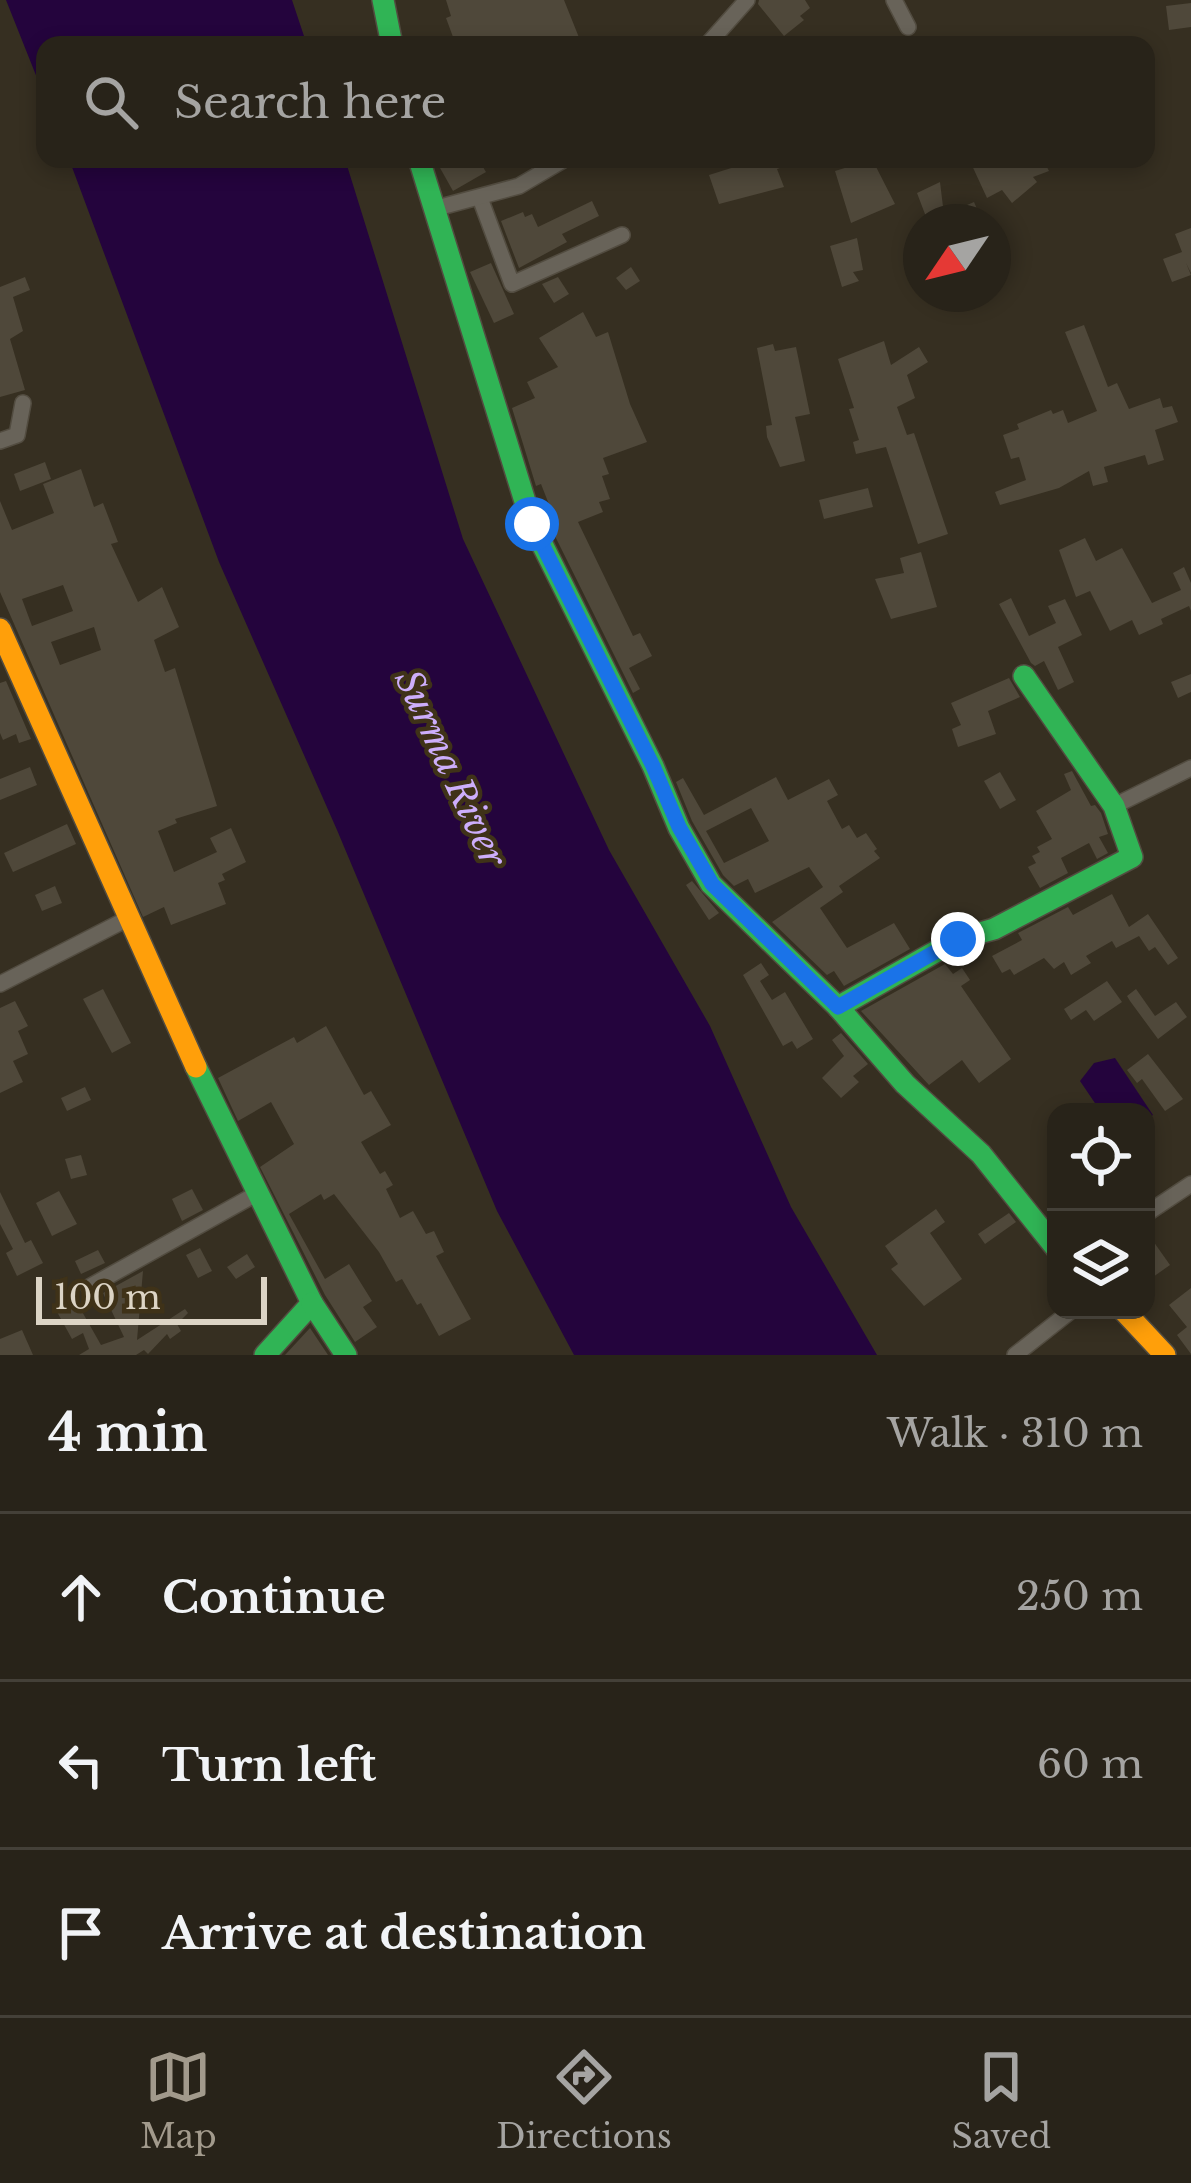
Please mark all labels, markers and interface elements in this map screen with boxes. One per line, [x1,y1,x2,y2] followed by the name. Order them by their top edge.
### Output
[36,36,1155,168] search box
[78,69,144,135] icon: search
[174,74,446,130] text: Search here
[903,204,1011,312] north arrow
[505,497,559,551] route start
[385,662,516,875] water label: Surma River
[931,912,985,966] route end
[1047,1103,1155,1319] map controls
[1047,1103,1155,1211] button: locate
[1047,1211,1155,1319] button: layers
[36,1271,267,1324] scale bar
[54,1277,161,1318] text: 100 m
[48,1402,207,1465] text: 4 min
[887,1409,1143,1458] text: Walk · 310 m
[48,1564,114,1630] icon: ahead
[162,1569,386,1625] text: Continue
[1016,1572,1143,1621] text: 250 m
[48,1732,114,1798] icon: left
[162,1737,376,1793] text: Turn left
[1037,1740,1143,1789] text: 60 m
[48,1900,114,1966] icon: arrive
[162,1905,646,1961] text: Arrive at destination
[140,2044,217,2157] tab: Map
[496,2044,672,2157] tab: Directions
[952,2044,1051,2157] tab: Saved

